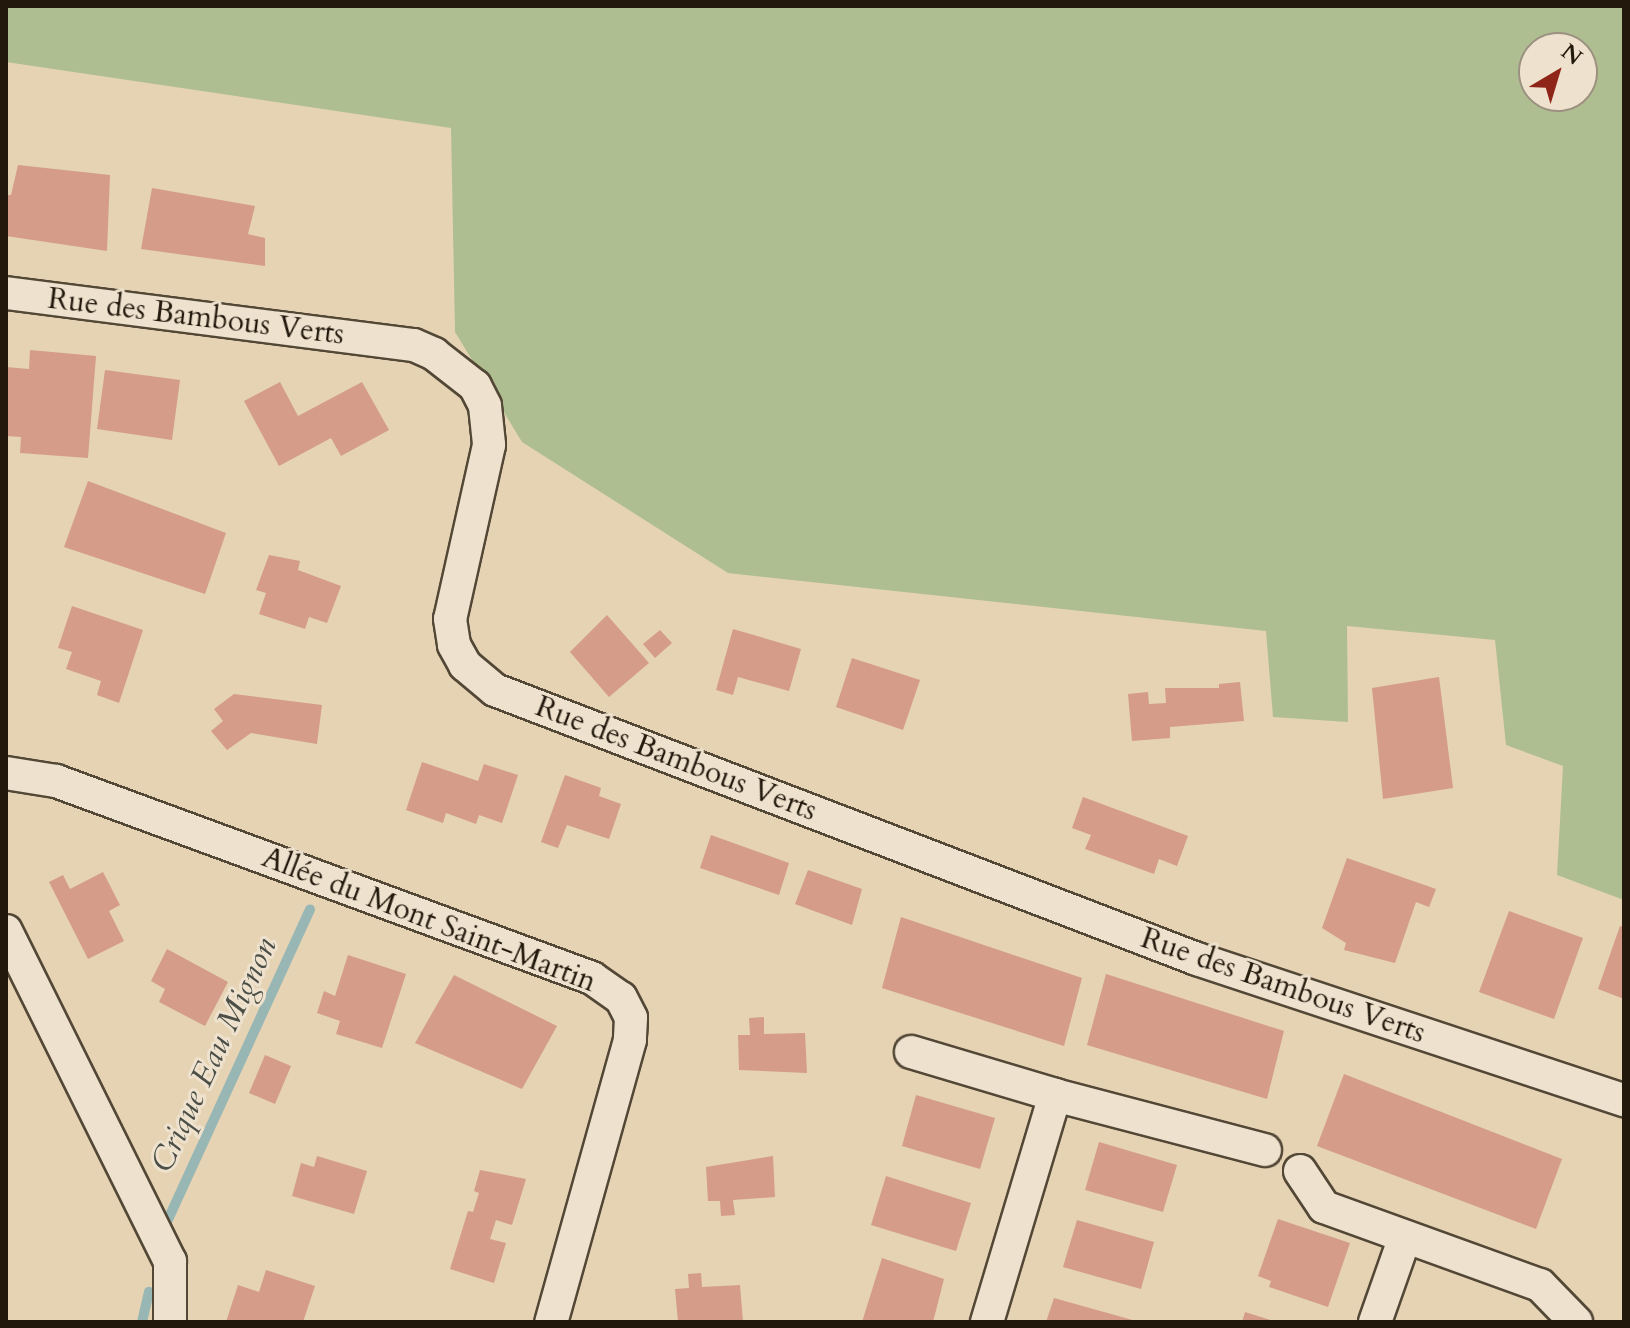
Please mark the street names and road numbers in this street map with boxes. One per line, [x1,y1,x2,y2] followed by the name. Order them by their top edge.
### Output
[46,281,346,353] street label: Rue des Bambous Verts
[530,689,822,829] street label: Rue des Bambous Verts
[257,840,601,1000] street label: Allée du Mont Saint-Martin
[1136,920,1430,1052] street label: Rue des Bambous Verts

